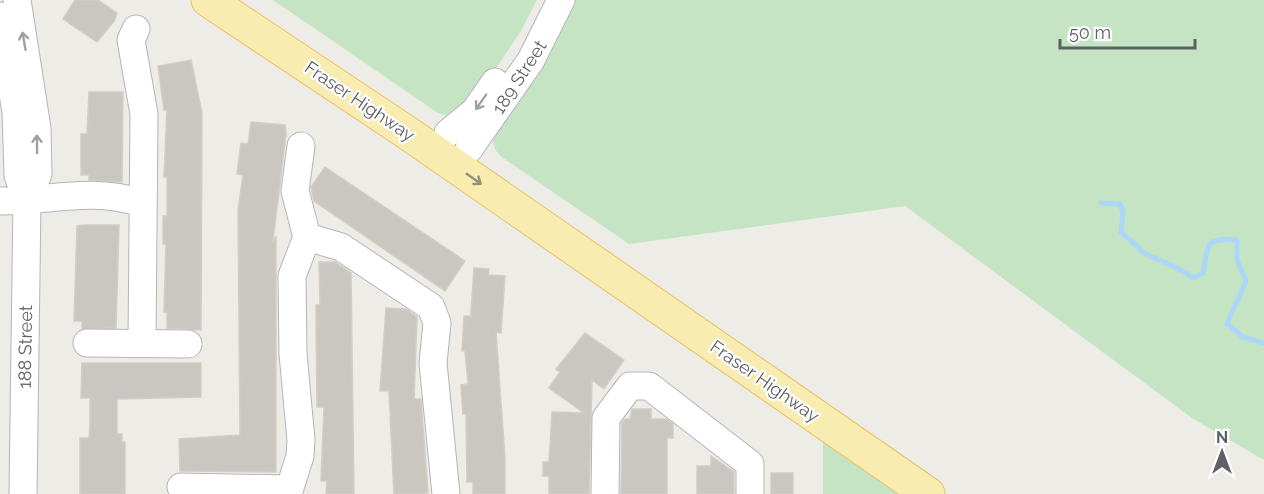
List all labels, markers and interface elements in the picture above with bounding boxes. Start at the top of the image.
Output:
scale bar [1060,12,1195,50]
text: 50 m [1069,22,1111,43]
one-way arrow [18,32,29,52]
street label: 189 Street [487,36,551,118]
street label: Fraser Highway [301,56,419,146]
one-way arrow [475,94,487,110]
one-way arrow [31,135,43,155]
one-way arrow [466,173,482,185]
street label: 188 Street [14,305,36,389]
street label: Fraser Highway [707,336,824,426]
north arrow [1192,422,1252,482]
text: N [1216,428,1228,447]

